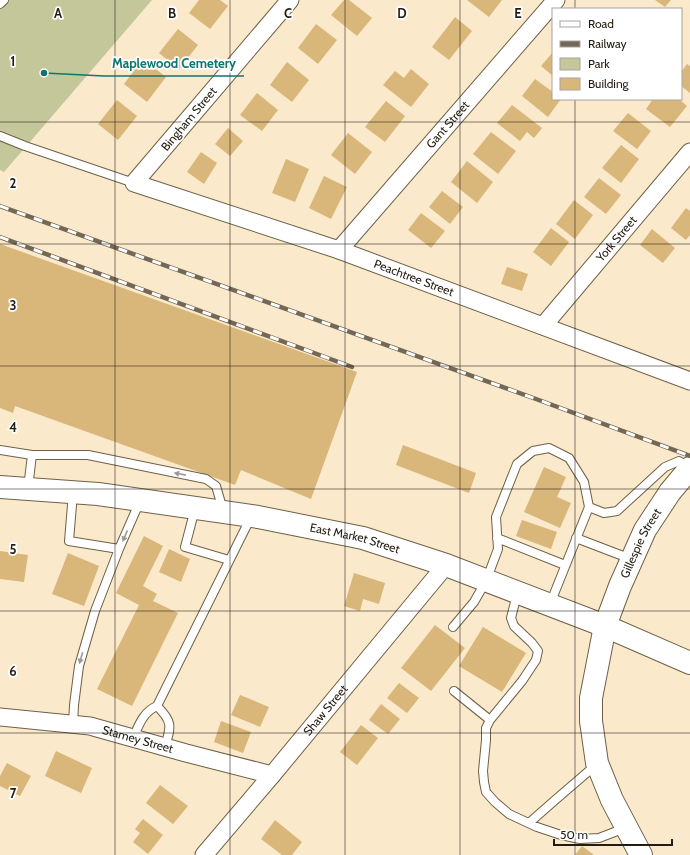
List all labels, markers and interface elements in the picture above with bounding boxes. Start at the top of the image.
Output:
text: A [54,5,63,21]
text: B [168,5,176,21]
text: C [284,5,292,21]
text: D [397,5,407,21]
text: E [514,5,522,21]
legend [552,8,682,100]
text: Road [588,16,614,31]
text: Railway [588,36,626,51]
callout: Maplewood Cemetery [104,51,244,76]
text: 1 [11,53,15,69]
text: Maplewood Cemetery [112,55,236,71]
text: Park [588,56,610,71]
text: Building [588,76,630,91]
street label: Bingham Street [158,84,220,154]
street label: Gant Street [423,97,472,151]
text: 2 [10,175,17,191]
street label: York Street [592,213,640,265]
street label: Peachtree Street [372,256,456,299]
text: 3 [9,297,17,313]
text: 4 [9,419,17,435]
one-way arrow [174,470,186,476]
street label: Gillespie Street [616,505,664,580]
street label: East Market Street [309,520,402,556]
one-way arrow [121,530,127,542]
text: 5 [10,541,17,557]
one-way arrow [78,652,84,664]
text: 6 [9,663,17,679]
street label: Shaw Street [300,682,351,738]
street label: Stamey Street [101,722,175,756]
text: 7 [10,785,17,801]
scale bar [554,821,672,847]
text: 50 m [560,827,588,842]

